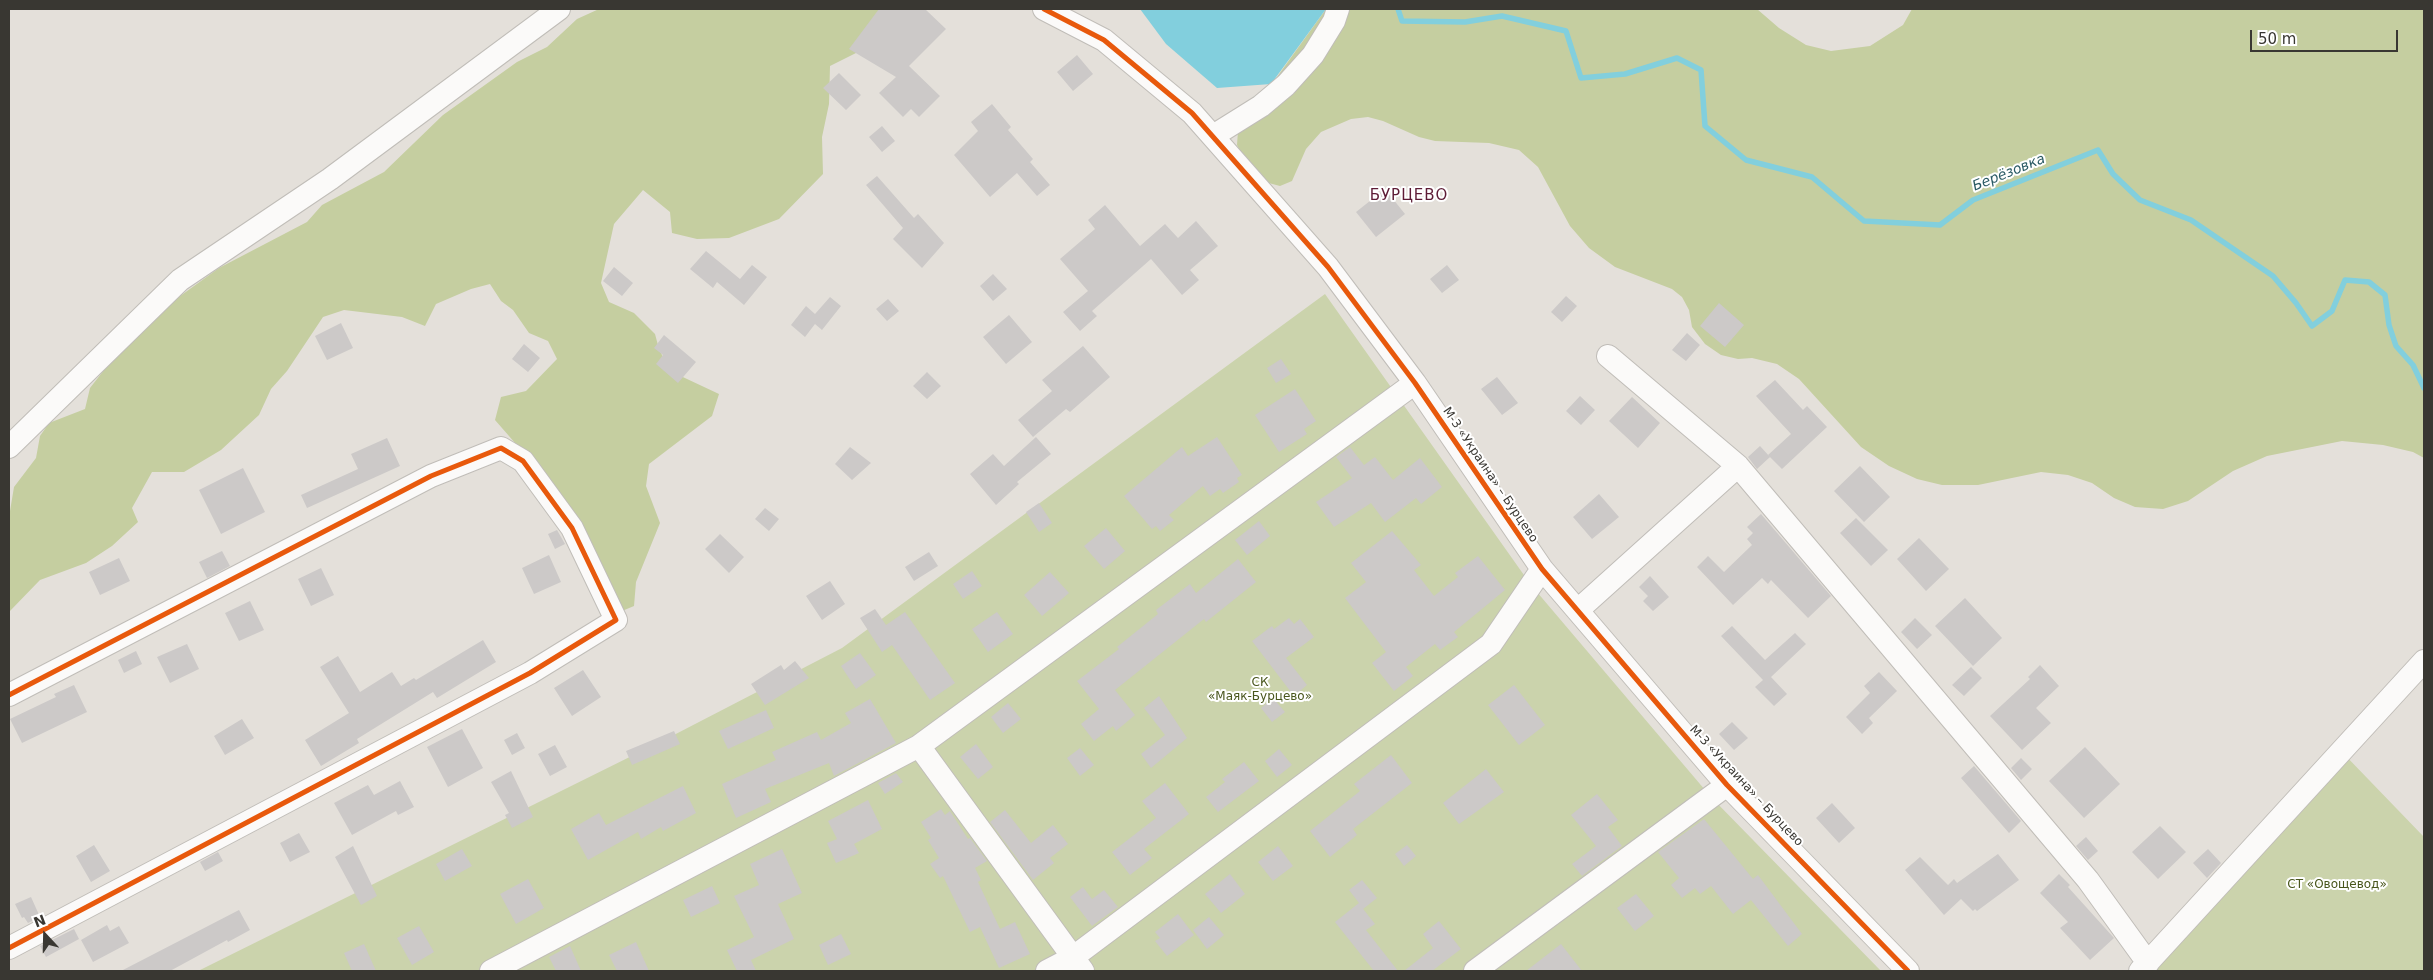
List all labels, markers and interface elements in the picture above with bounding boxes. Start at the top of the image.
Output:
scale bar [2253,20,2400,52]
text: 50 m [2258,30,2296,48]
water label: Берёзовка [1970,151,2048,195]
district label: БУРЦЕВО [1369,187,1449,205]
street label: М-3 «Украина» – Бурцево [1439,405,1541,545]
park label: СК «Маяк-Бурцево» [1208,676,1312,704]
street label: М-3 «Украина» – Бурцево [1686,723,1806,849]
park label: СТ «Овощевод» [2287,878,2387,892]
north arrow [20,910,70,960]
text: N [31,911,48,931]

